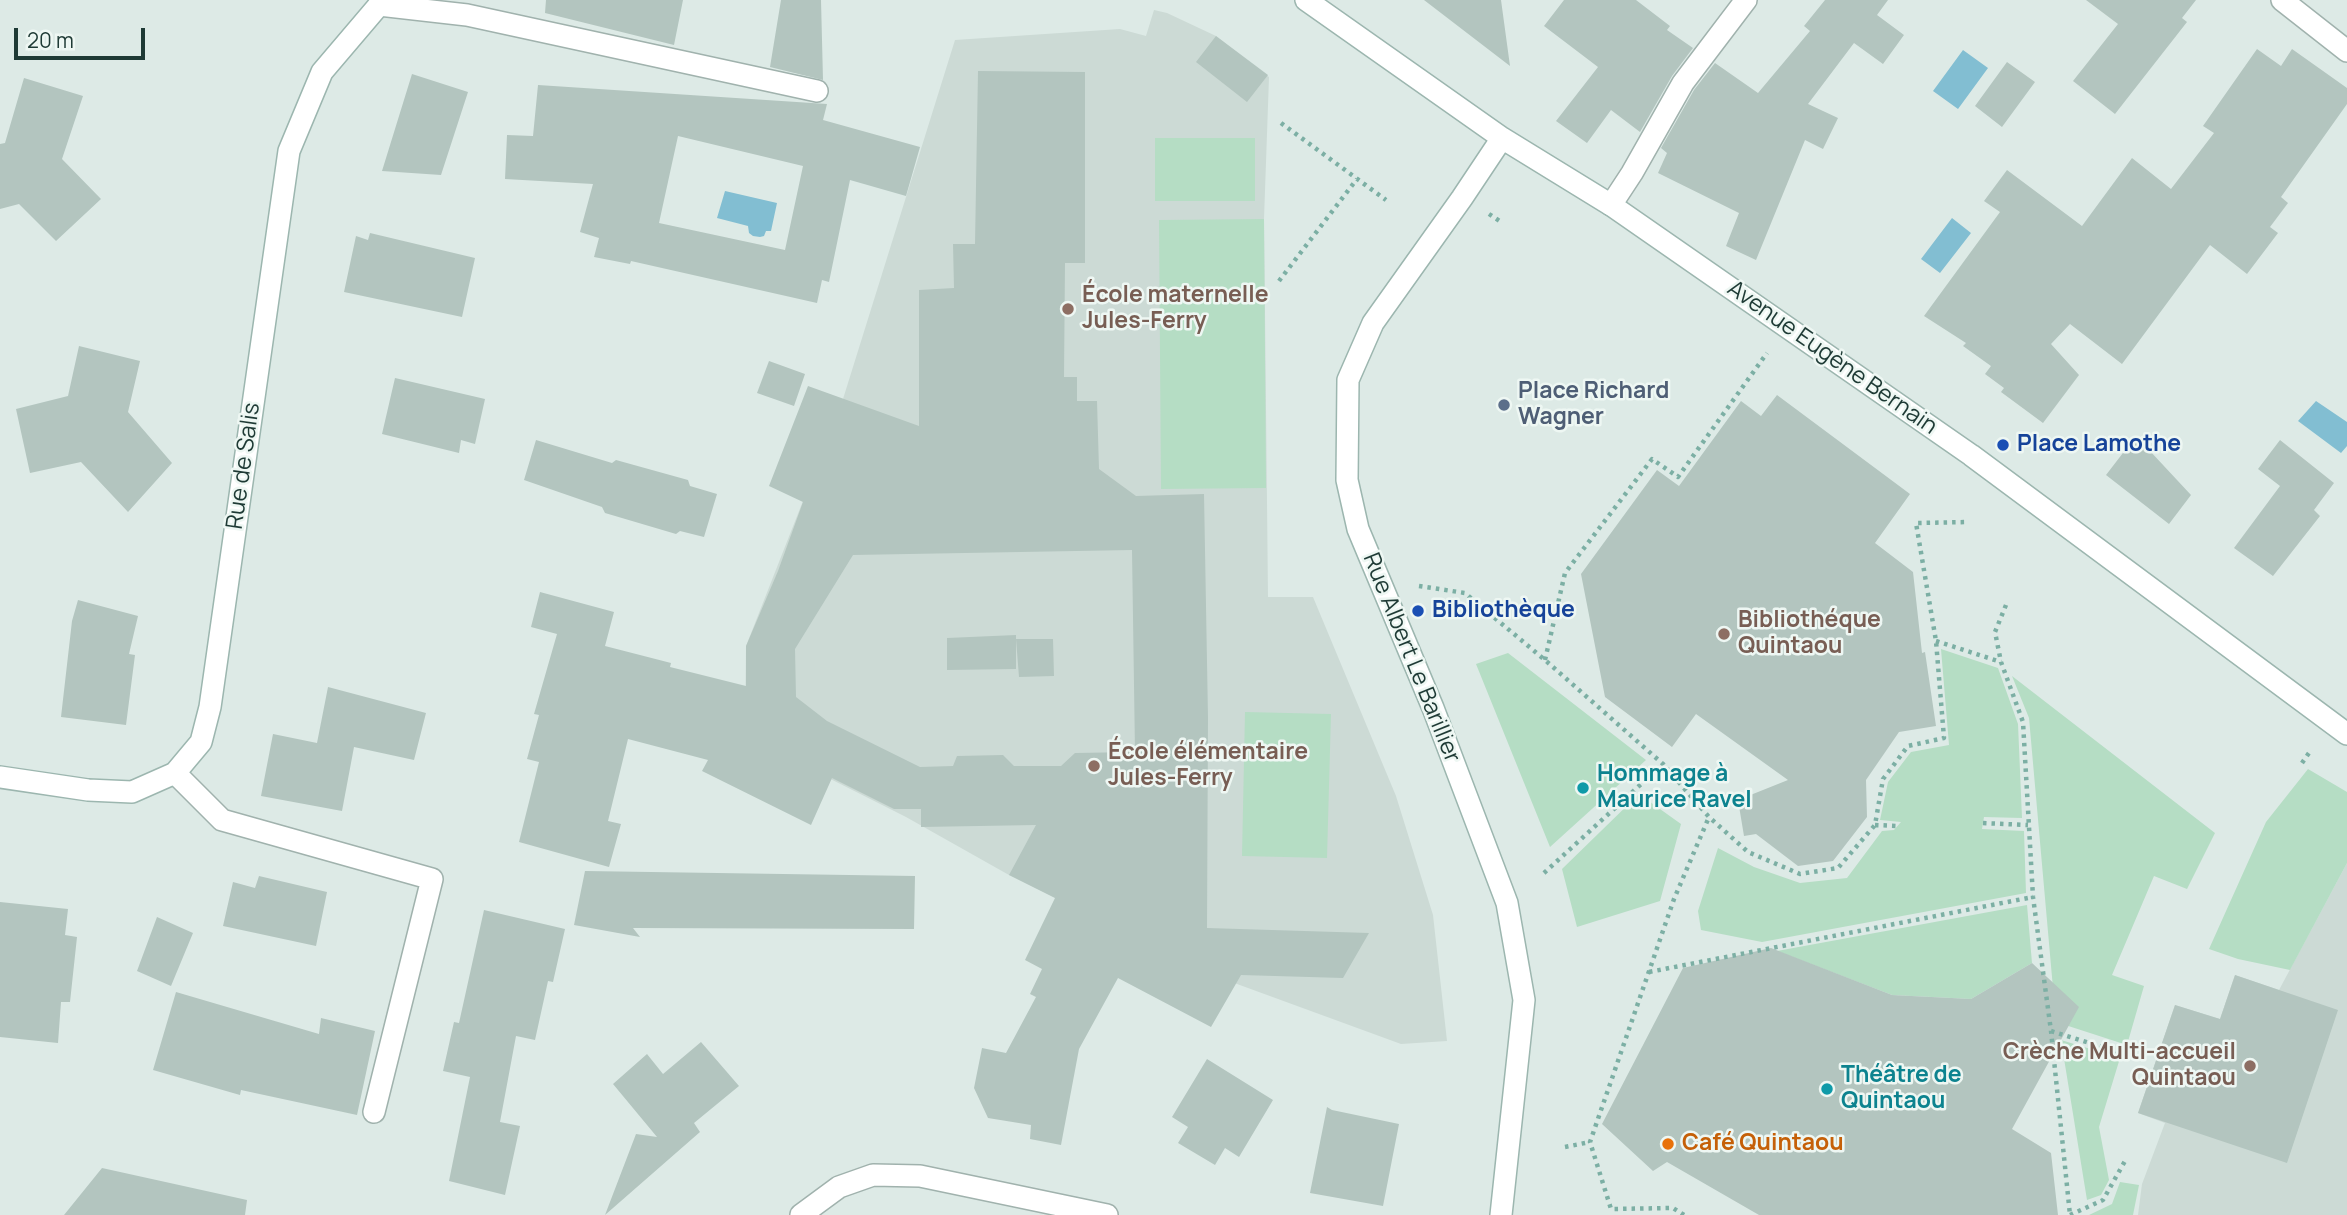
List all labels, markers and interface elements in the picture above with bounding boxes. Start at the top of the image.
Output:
scale bar [18,14,149,58]
text: 20 m [27,26,74,54]
street label: Avenue Eugène Bernain [1722,275,1942,441]
place label: École maternelle Jules-Ferry [1082,282,1269,336]
marker: École maternelle Jules-Ferry [1060,301,1076,317]
place label: Place Richard Wagner [1518,378,1669,432]
marker: Place Richard Wagner [1496,397,1512,413]
street label: Rue de Salis [221,401,267,531]
place label: Place Lamothe [2017,431,2181,459]
marker: Place Lamothe [1995,437,2011,453]
street label: Rue Albert Le Barillier [1356,549,1466,767]
place label: Bibliothèque [1432,597,1575,625]
marker: Bibliothèque [1410,603,1426,619]
place label: Bibliothéque Quintaou [1738,607,1881,661]
marker: Bibliothéque Quintaou [1716,626,1732,642]
place label: École élémentaire Jules-Ferry [1108,739,1308,793]
marker: École élémentaire Jules-Ferry [1086,758,1102,774]
place label: Hommage à Maurice Ravel [1597,761,1752,815]
marker: Hommage à Maurice Ravel [1575,780,1591,796]
place label: Crèche Multi-accueil Quintaou [2003,1039,2236,1093]
marker: Crèche Multi-accueil Quintaou [2242,1058,2258,1074]
place label: Théâtre de Quintaou [1841,1062,1962,1116]
marker: Théâtre de Quintaou [1819,1081,1835,1097]
place label: Café Quintaou [1682,1130,1844,1158]
marker: Café Quintaou [1660,1136,1676,1152]

